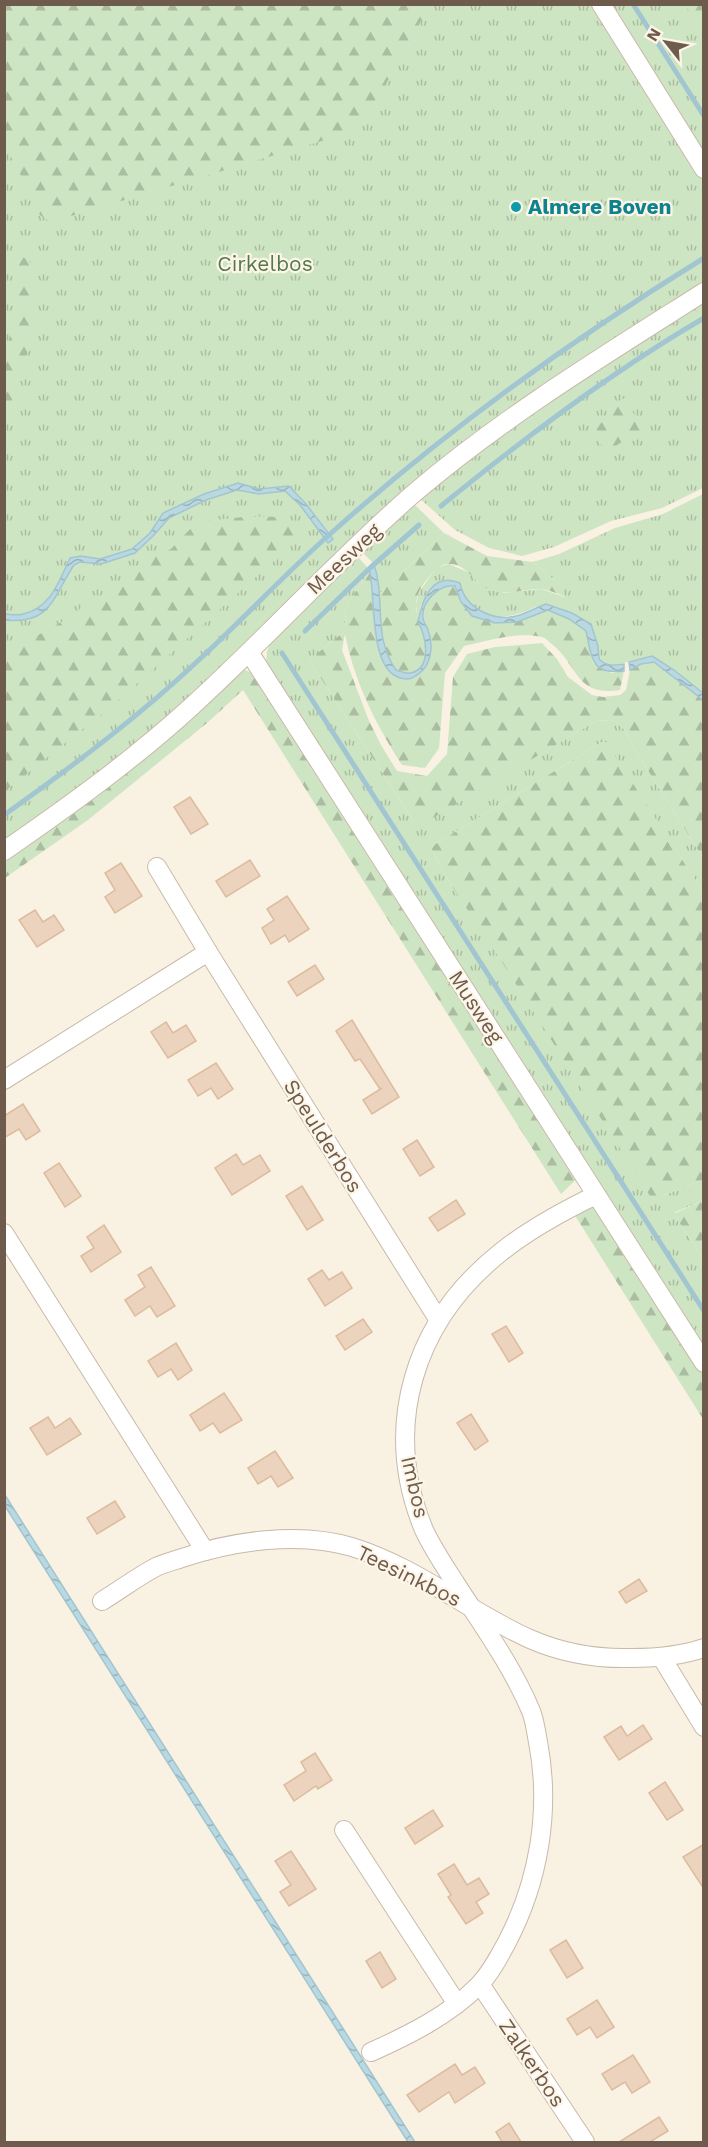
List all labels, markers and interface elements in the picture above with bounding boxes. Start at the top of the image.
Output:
north arrow [636,12,696,72]
text: N [642,25,665,45]
place label: Almere Boven [528,194,672,219]
marker: Almere Boven [509,200,523,214]
park label: Cirkelbos [217,251,313,276]
street label: Meesweg [301,517,387,599]
street label: Musweg [444,966,510,1048]
street label: Speulderbos [279,1075,368,1197]
street label: Imbos [396,1453,435,1520]
street label: Teesinkbos [353,1540,465,1612]
street label: Zalkerbos [494,2014,571,2111]

